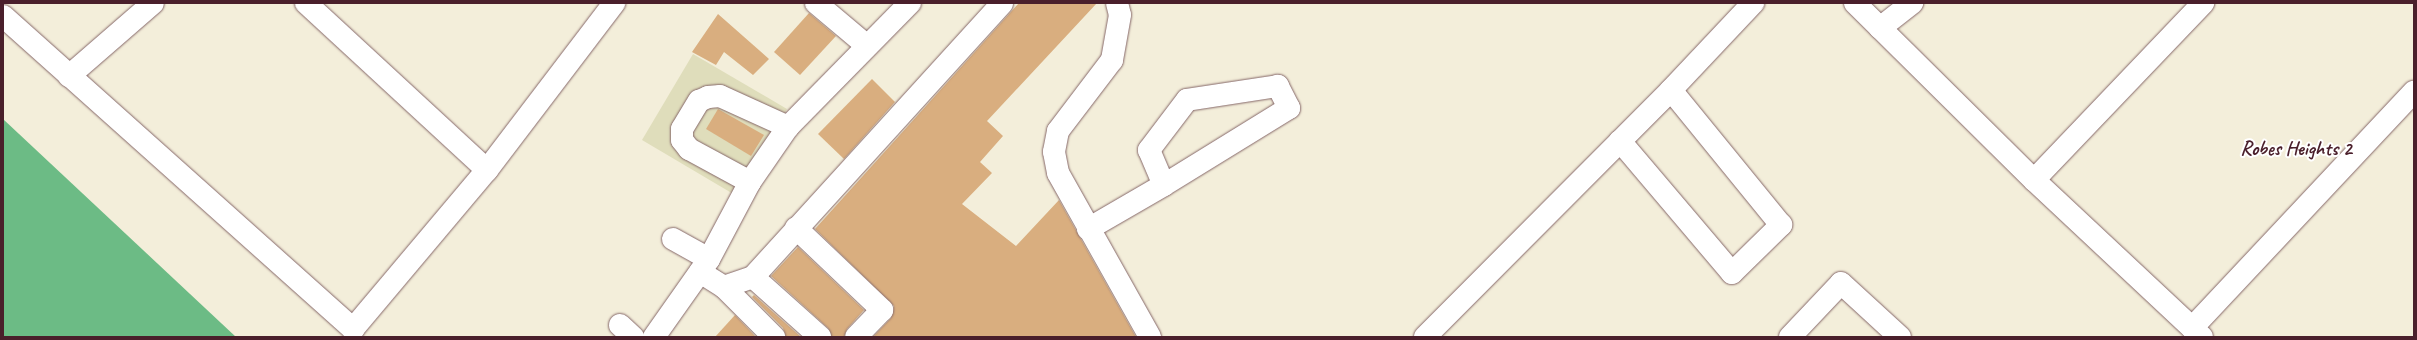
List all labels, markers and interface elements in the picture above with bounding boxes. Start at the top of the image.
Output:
district label: Robes Heights 2 [2240,136,2352,160]

